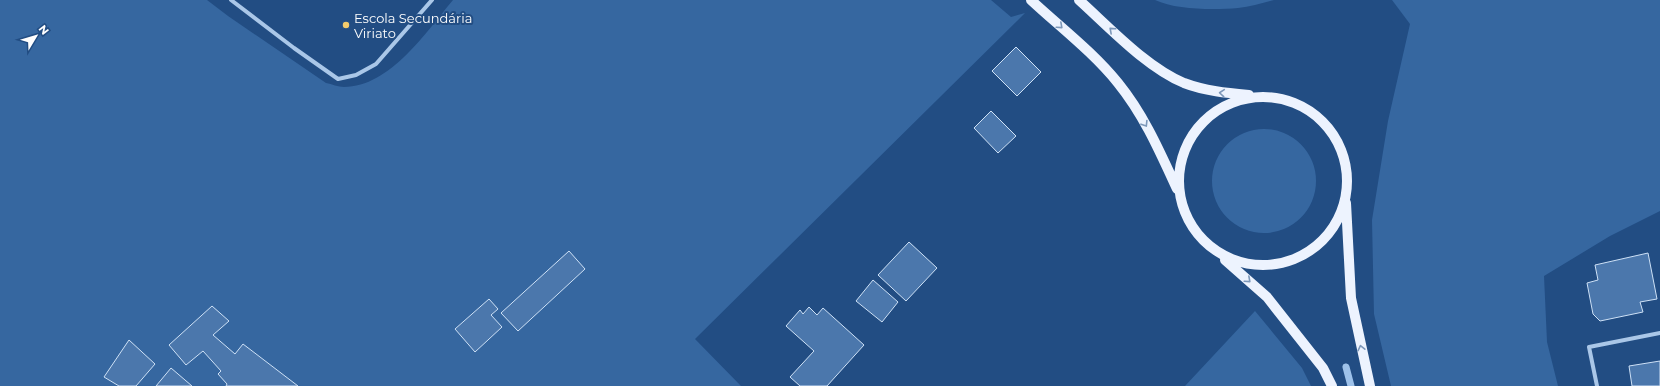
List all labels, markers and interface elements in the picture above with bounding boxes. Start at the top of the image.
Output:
place label: Escola Secundária Viriato [354,10,472,41]
north arrow [16,16,56,56]
marker: Escola Secundária Viriato [341,20,351,30]
text: N [36,22,52,38]
one-way arrow [1055,22,1063,29]
one-way arrow [1109,27,1116,34]
one-way arrow [1219,88,1225,97]
one-way arrow [1141,120,1148,127]
one-way arrow [1244,276,1251,283]
one-way arrow [1358,345,1366,351]

